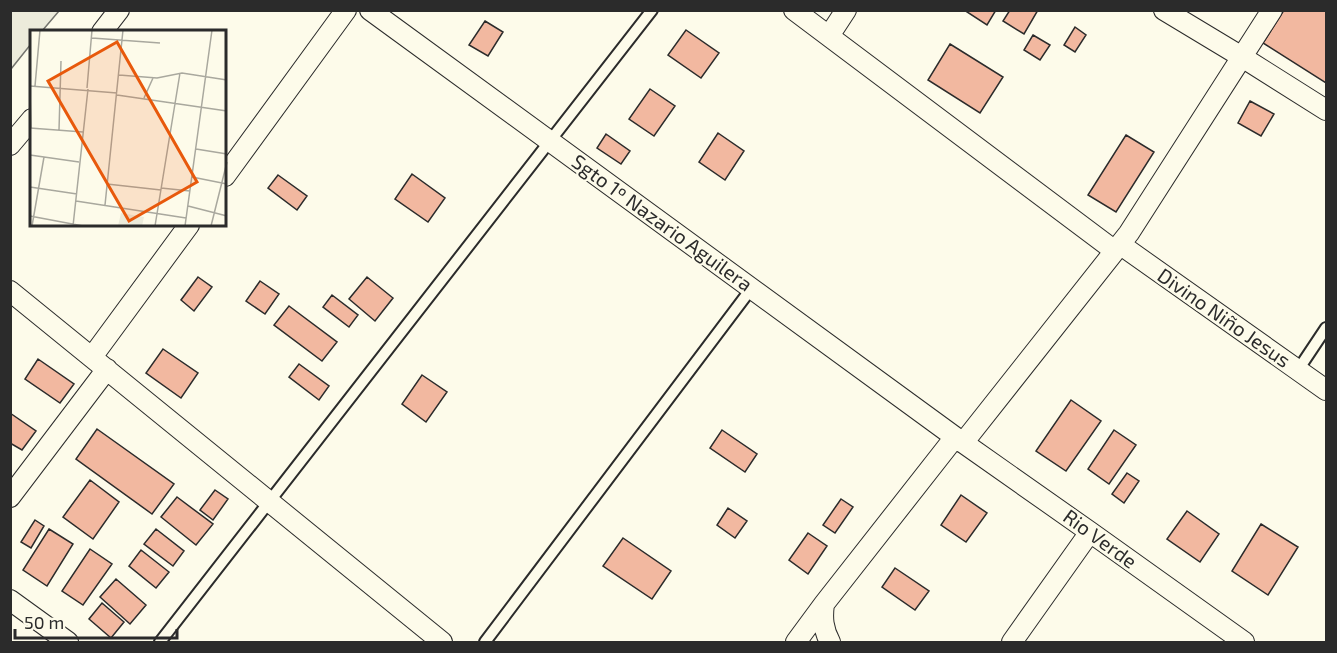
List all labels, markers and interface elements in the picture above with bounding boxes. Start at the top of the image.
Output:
inset map [30,30,226,226]
street label: Sgto 1º Nazario Aguilera [568,149,758,296]
street label: Divino Niño Jesus [1154,262,1296,372]
street label: Rio Verde [1059,504,1142,573]
scale bar [15,602,177,640]
text: 50 m [24,611,64,633]

